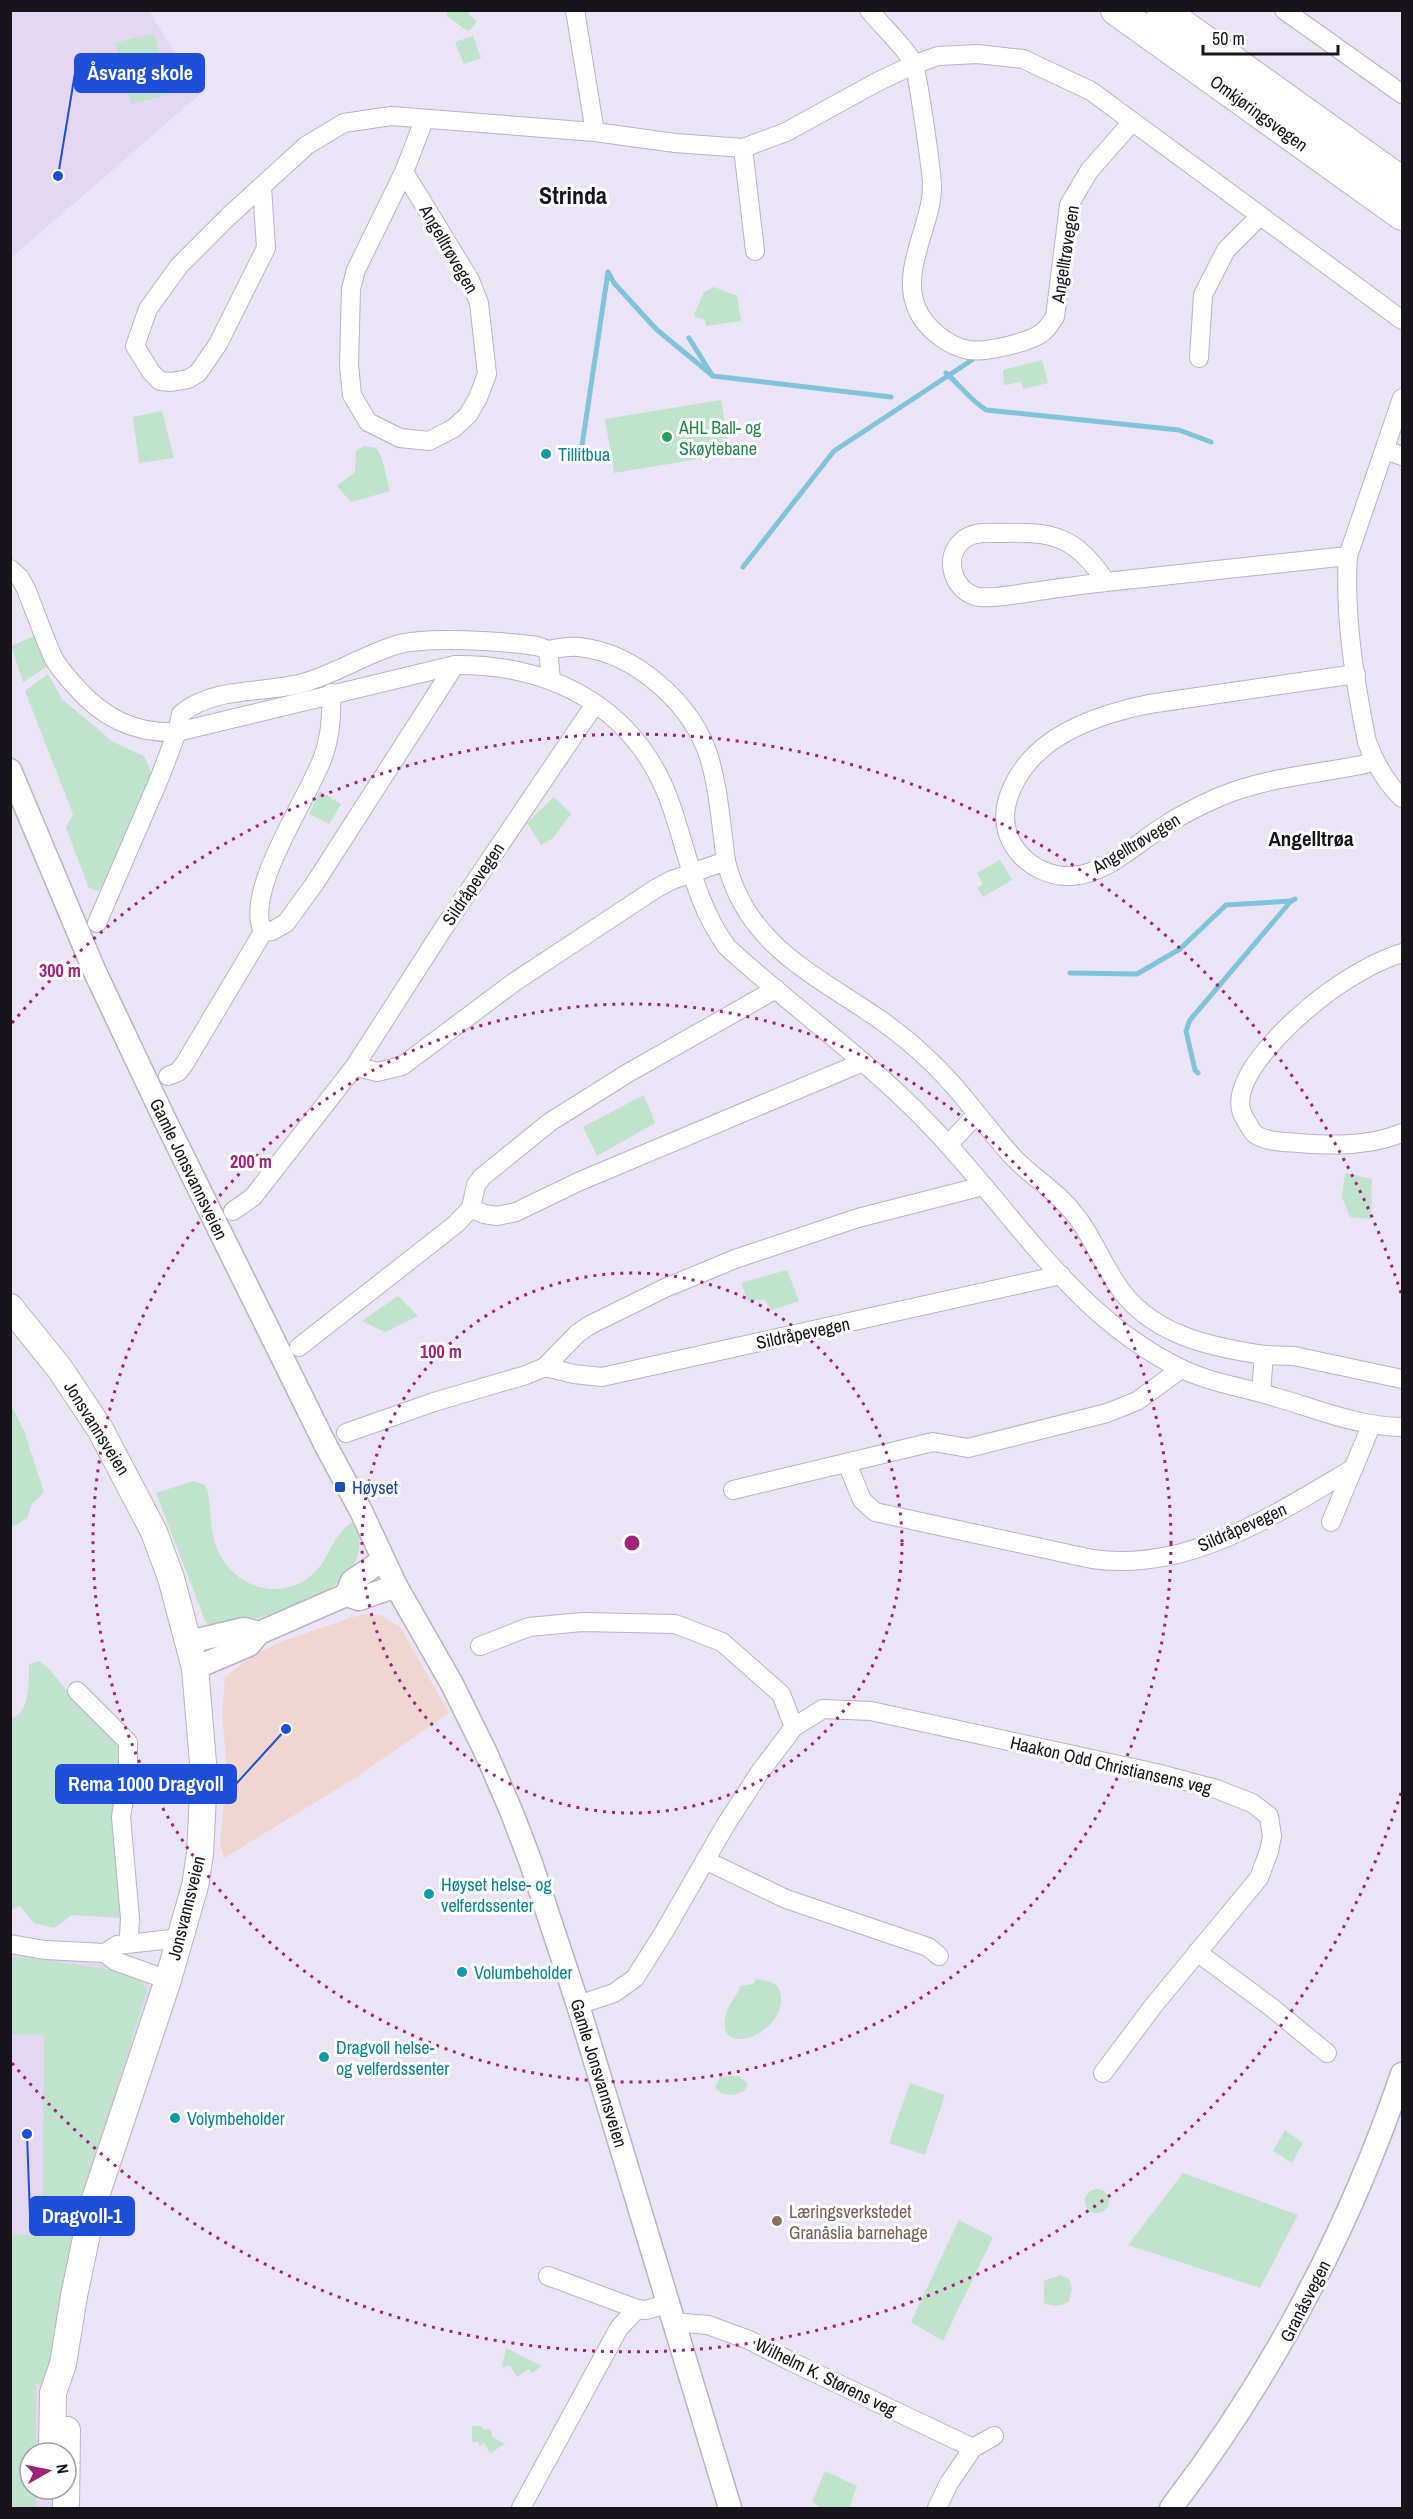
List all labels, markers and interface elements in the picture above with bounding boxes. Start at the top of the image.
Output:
scale bar [1203,18,1338,56]
text: 50 m [1212,26,1245,51]
callout: Åsvang skole [75,54,204,92]
text: Åsvang skole [87,59,193,86]
street label: Omkjøringsvegen [1205,69,1313,157]
district label: Strinda [539,179,607,211]
street label: Angelltrøvegen [413,199,484,298]
street label: Angelltrøvegen [1045,203,1085,306]
place label: AHL Ball- og Skøytebane [678,415,762,461]
marker: AHL Ball- og Skøytebane [660,430,674,444]
place label: Tillitbua [558,442,610,467]
marker: Tillitbua [539,447,553,461]
street label: Angelltrøvegen [1087,807,1185,880]
district label: Angelltrøa [1268,824,1354,853]
street label: Sildråpevegen [436,838,510,930]
text: 300 m [39,958,81,983]
street label: Gamle Jonsvannsveien [144,1094,234,1244]
text: 200 m [230,1149,272,1174]
street label: Sildråpevegen [754,1311,852,1355]
text: 100 m [420,1339,462,1364]
street label: Jonsvannsveien [58,1376,136,1480]
place label: Høyset [352,1475,398,1500]
marker: Høyset [333,1480,347,1494]
street label: Sildråpevegen [1193,1496,1291,1558]
centre of rings [622,1533,642,1553]
street label: Haakon Odd Christiansens veg [1008,1730,1215,1801]
callout: Rema 1000 Dragvoll [56,1765,236,1803]
text: Rema 1000 Dragvoll [68,1770,224,1797]
street label: Jonsvannsveien [161,1853,211,1963]
place label: Høyset helse- og velferdssenter [441,1872,553,1918]
marker: Høyset helse- og velferdssenter [422,1887,436,1901]
place label: Volumbeholder [474,1960,573,1985]
marker: Volumbeholder [455,1965,469,1979]
street label: Gamle Jonsvannsveien [564,1996,634,2150]
place label: Dragvoll helse- og velferdssenter [336,2035,449,2081]
marker: Dragvoll helse- og velferdssenter [317,2050,331,2064]
place label: Volymbeholder [187,2106,285,2131]
marker: Volymbeholder [168,2111,182,2125]
callout: Dragvoll-1 [30,2197,134,2235]
place label: Læringsverkstedet Granåslia barnehage [789,2199,928,2245]
text: Dragvoll-1 [42,2202,123,2229]
marker: Læringsverkstedet Granåslia barnehage [770,2214,784,2228]
street label: Granåsvegen [1274,2256,1336,2346]
street label: Wilhelm K. Størens veg [751,2332,901,2422]
north arrow [18,2441,78,2501]
text: N [51,2462,74,2475]

